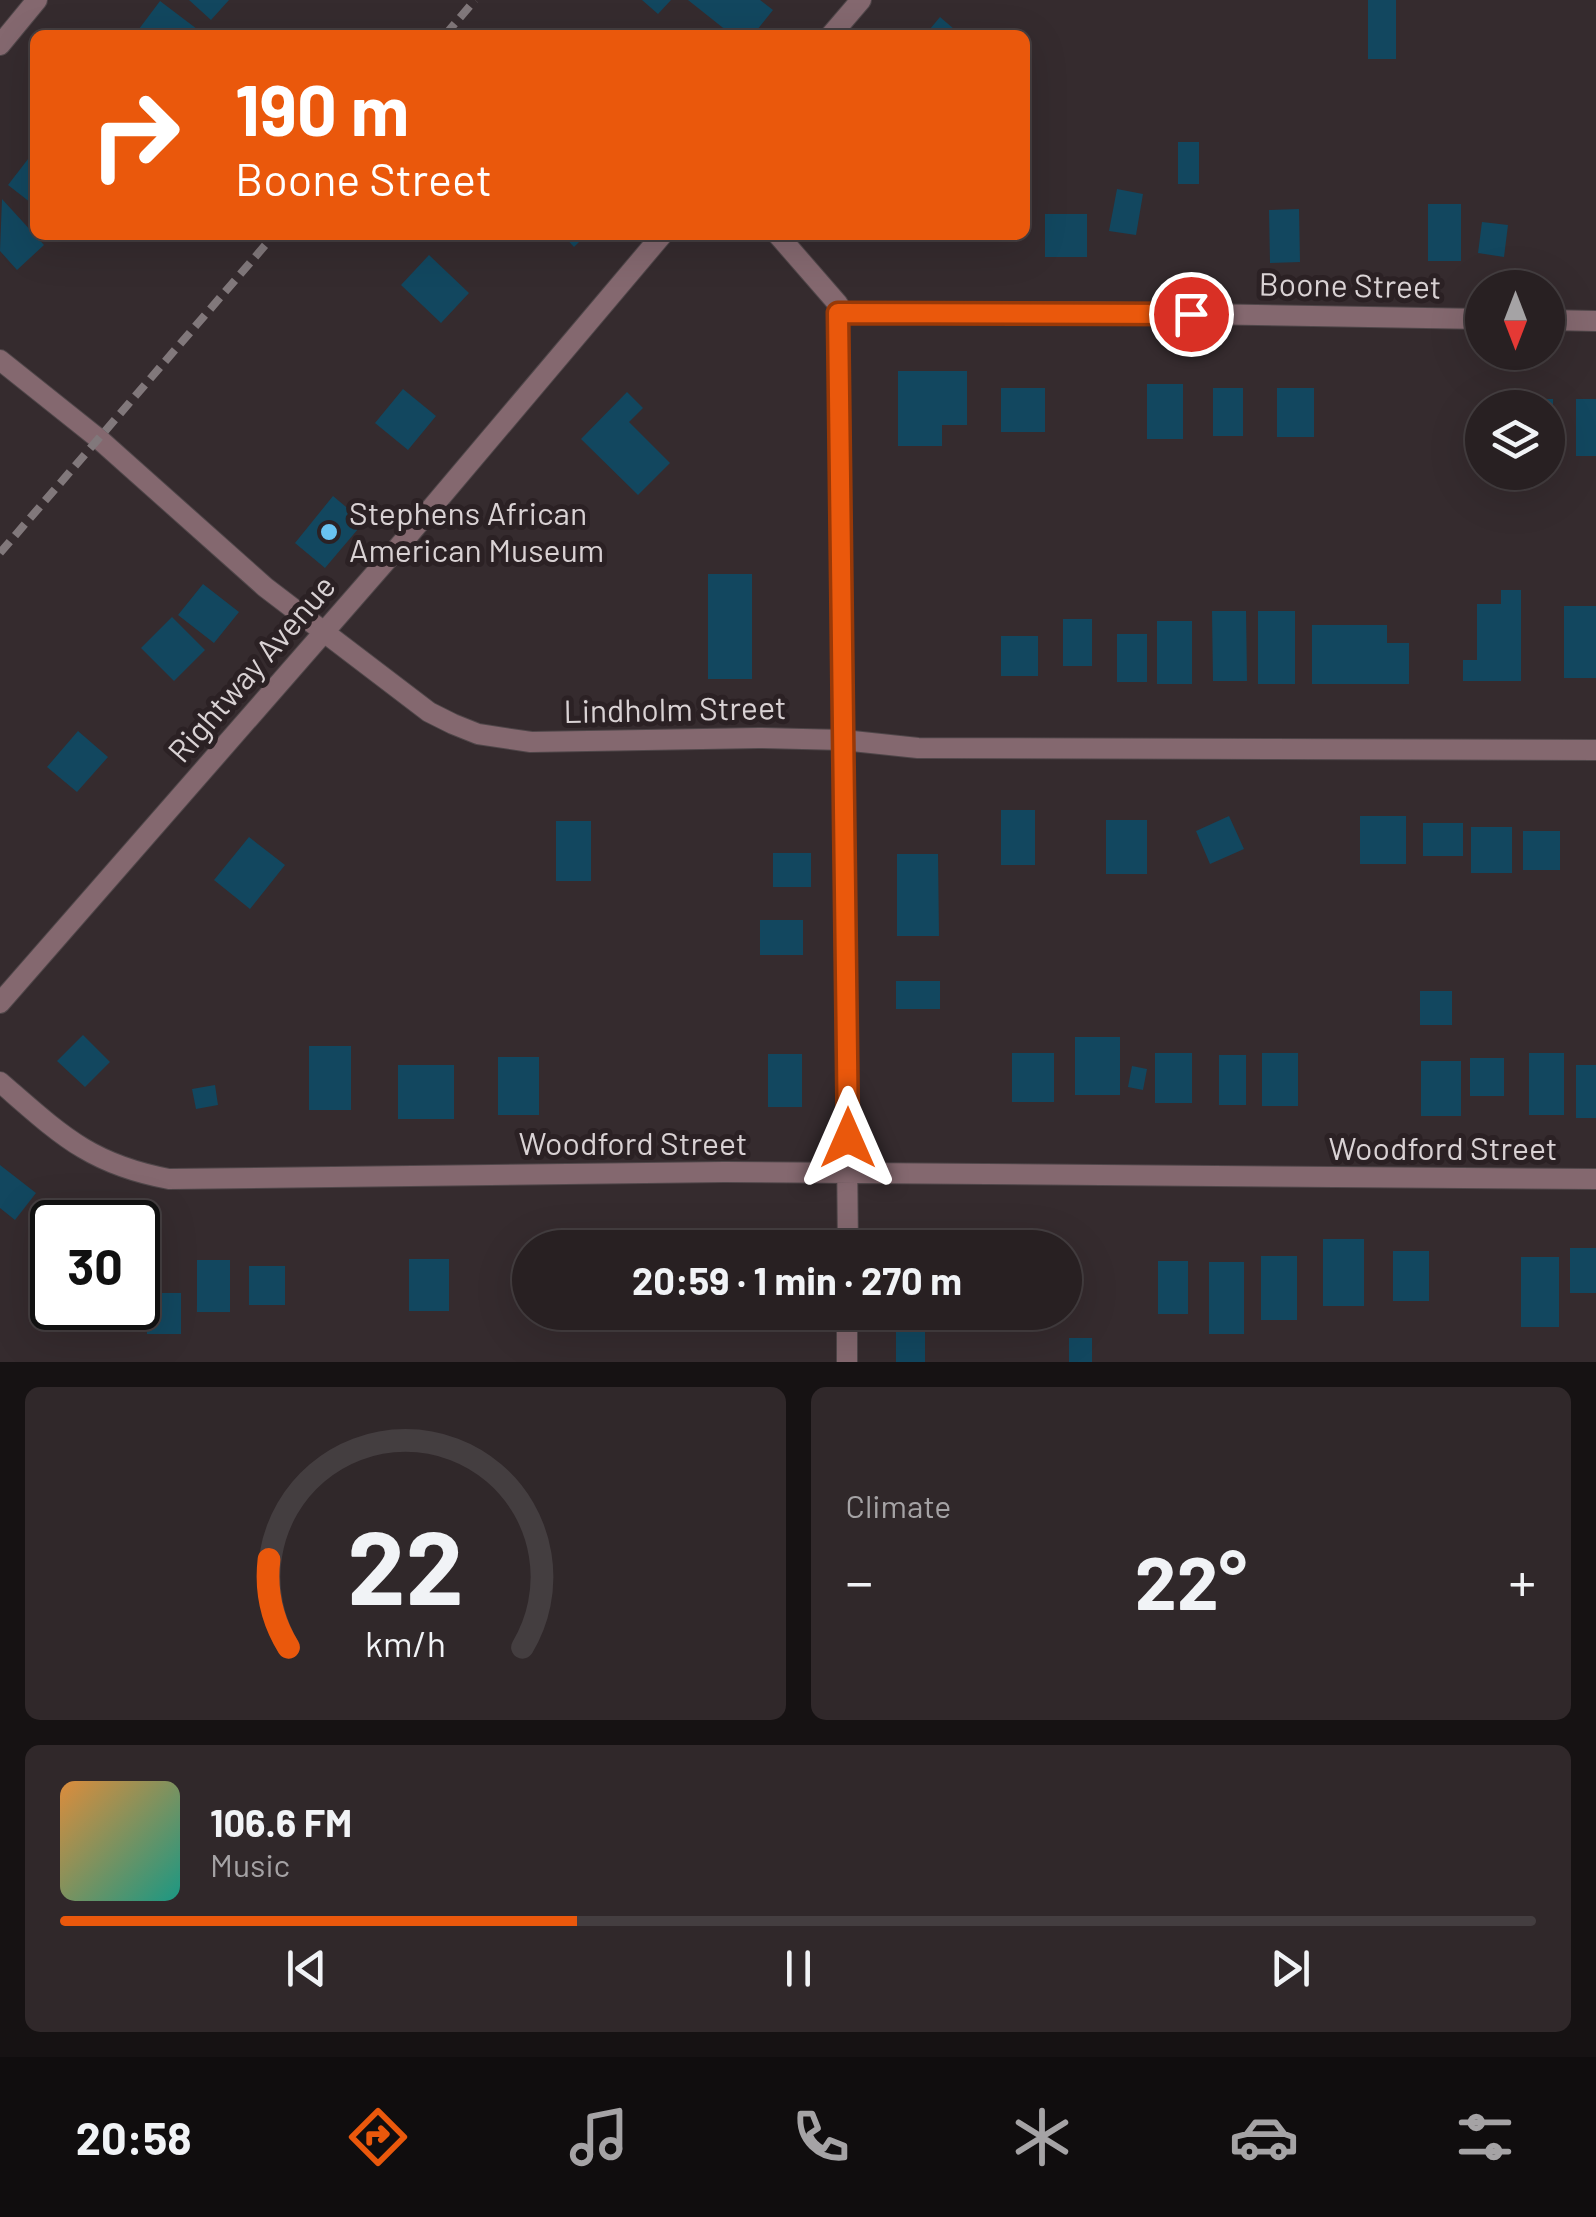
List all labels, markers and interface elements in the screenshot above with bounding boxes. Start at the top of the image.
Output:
text: 190 m [235,66,409,150]
icon: right [70,70,200,200]
text: Boone Street [235,151,492,205]
street label: Boone Street [1258,263,1442,305]
north arrow [1465,270,1565,370]
map controls [1465,270,1565,490]
pin [1149,272,1234,357]
icon: arrive [1164,287,1219,342]
button: layers [1465,390,1565,490]
place label: Stephens African American Museum [349,493,604,568]
marker: Stephens African American Museum [318,521,340,543]
street label: Rightway Avenue [159,566,342,769]
street label: Lindholm Street [563,687,787,729]
position arrow [796,1086,900,1190]
street label: Woodford Street [519,1123,747,1161]
street label: Woodford Street [1329,1128,1557,1166]
speed limit sign: 30 [30,1200,160,1330]
text: 20:59 · 1 min · 270 m [632,1257,962,1303]
text: Climate [846,1486,951,1524]
text: 22 [347,1501,463,1626]
text: 22° [1135,1535,1247,1625]
text: − [846,1547,873,1613]
text: + [1508,1547,1536,1613]
text: km/h [365,1621,446,1664]
text: 106.6 FM [210,1799,352,1845]
text: Music [210,1845,290,1883]
icon: previous [279,1941,334,1996]
icon: pause [771,1941,826,1996]
icon: next [1263,1941,1318,1996]
icon: directions [343,2102,413,2172]
icon: music [564,2102,634,2172]
icon: phone [786,2102,856,2172]
icon: climate [1007,2102,1077,2172]
icon: car [1229,2102,1299,2172]
icon: filters [1450,2102,1520,2172]
text: 20:58 [76,2110,192,2164]

